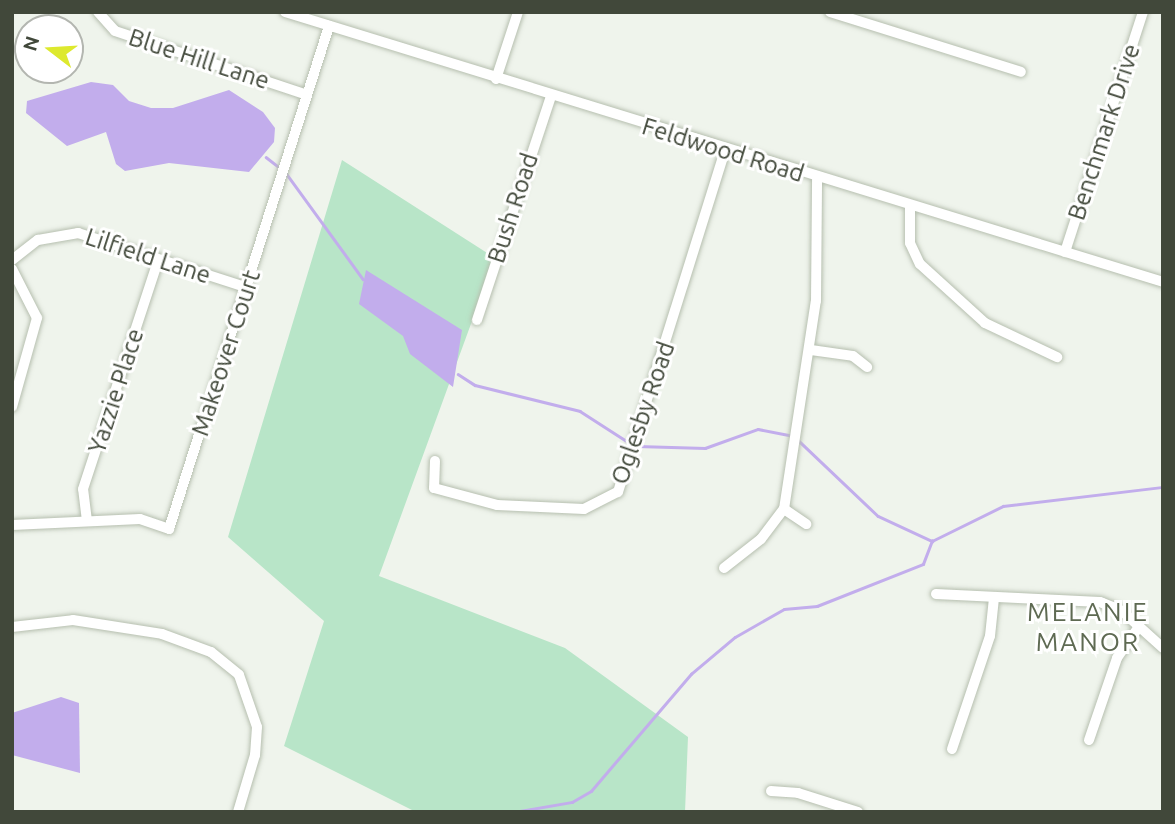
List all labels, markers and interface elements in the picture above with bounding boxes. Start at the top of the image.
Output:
north arrow [14,14,84,84]
street label: Blue Hill Lane [125,23,273,95]
text: N [18,33,43,53]
street label: Benchmark Drive [1062,40,1146,224]
street label: Feldwood Road [639,112,807,188]
street label: Bush Road [482,149,544,267]
street label: Lilfield Lane [82,222,214,290]
street label: Makeover Court [186,266,266,440]
street label: Yazzie Place [82,325,150,457]
street label: Oglesby Road [605,338,681,488]
district label: MELANIE MANOR [1028,596,1148,658]

